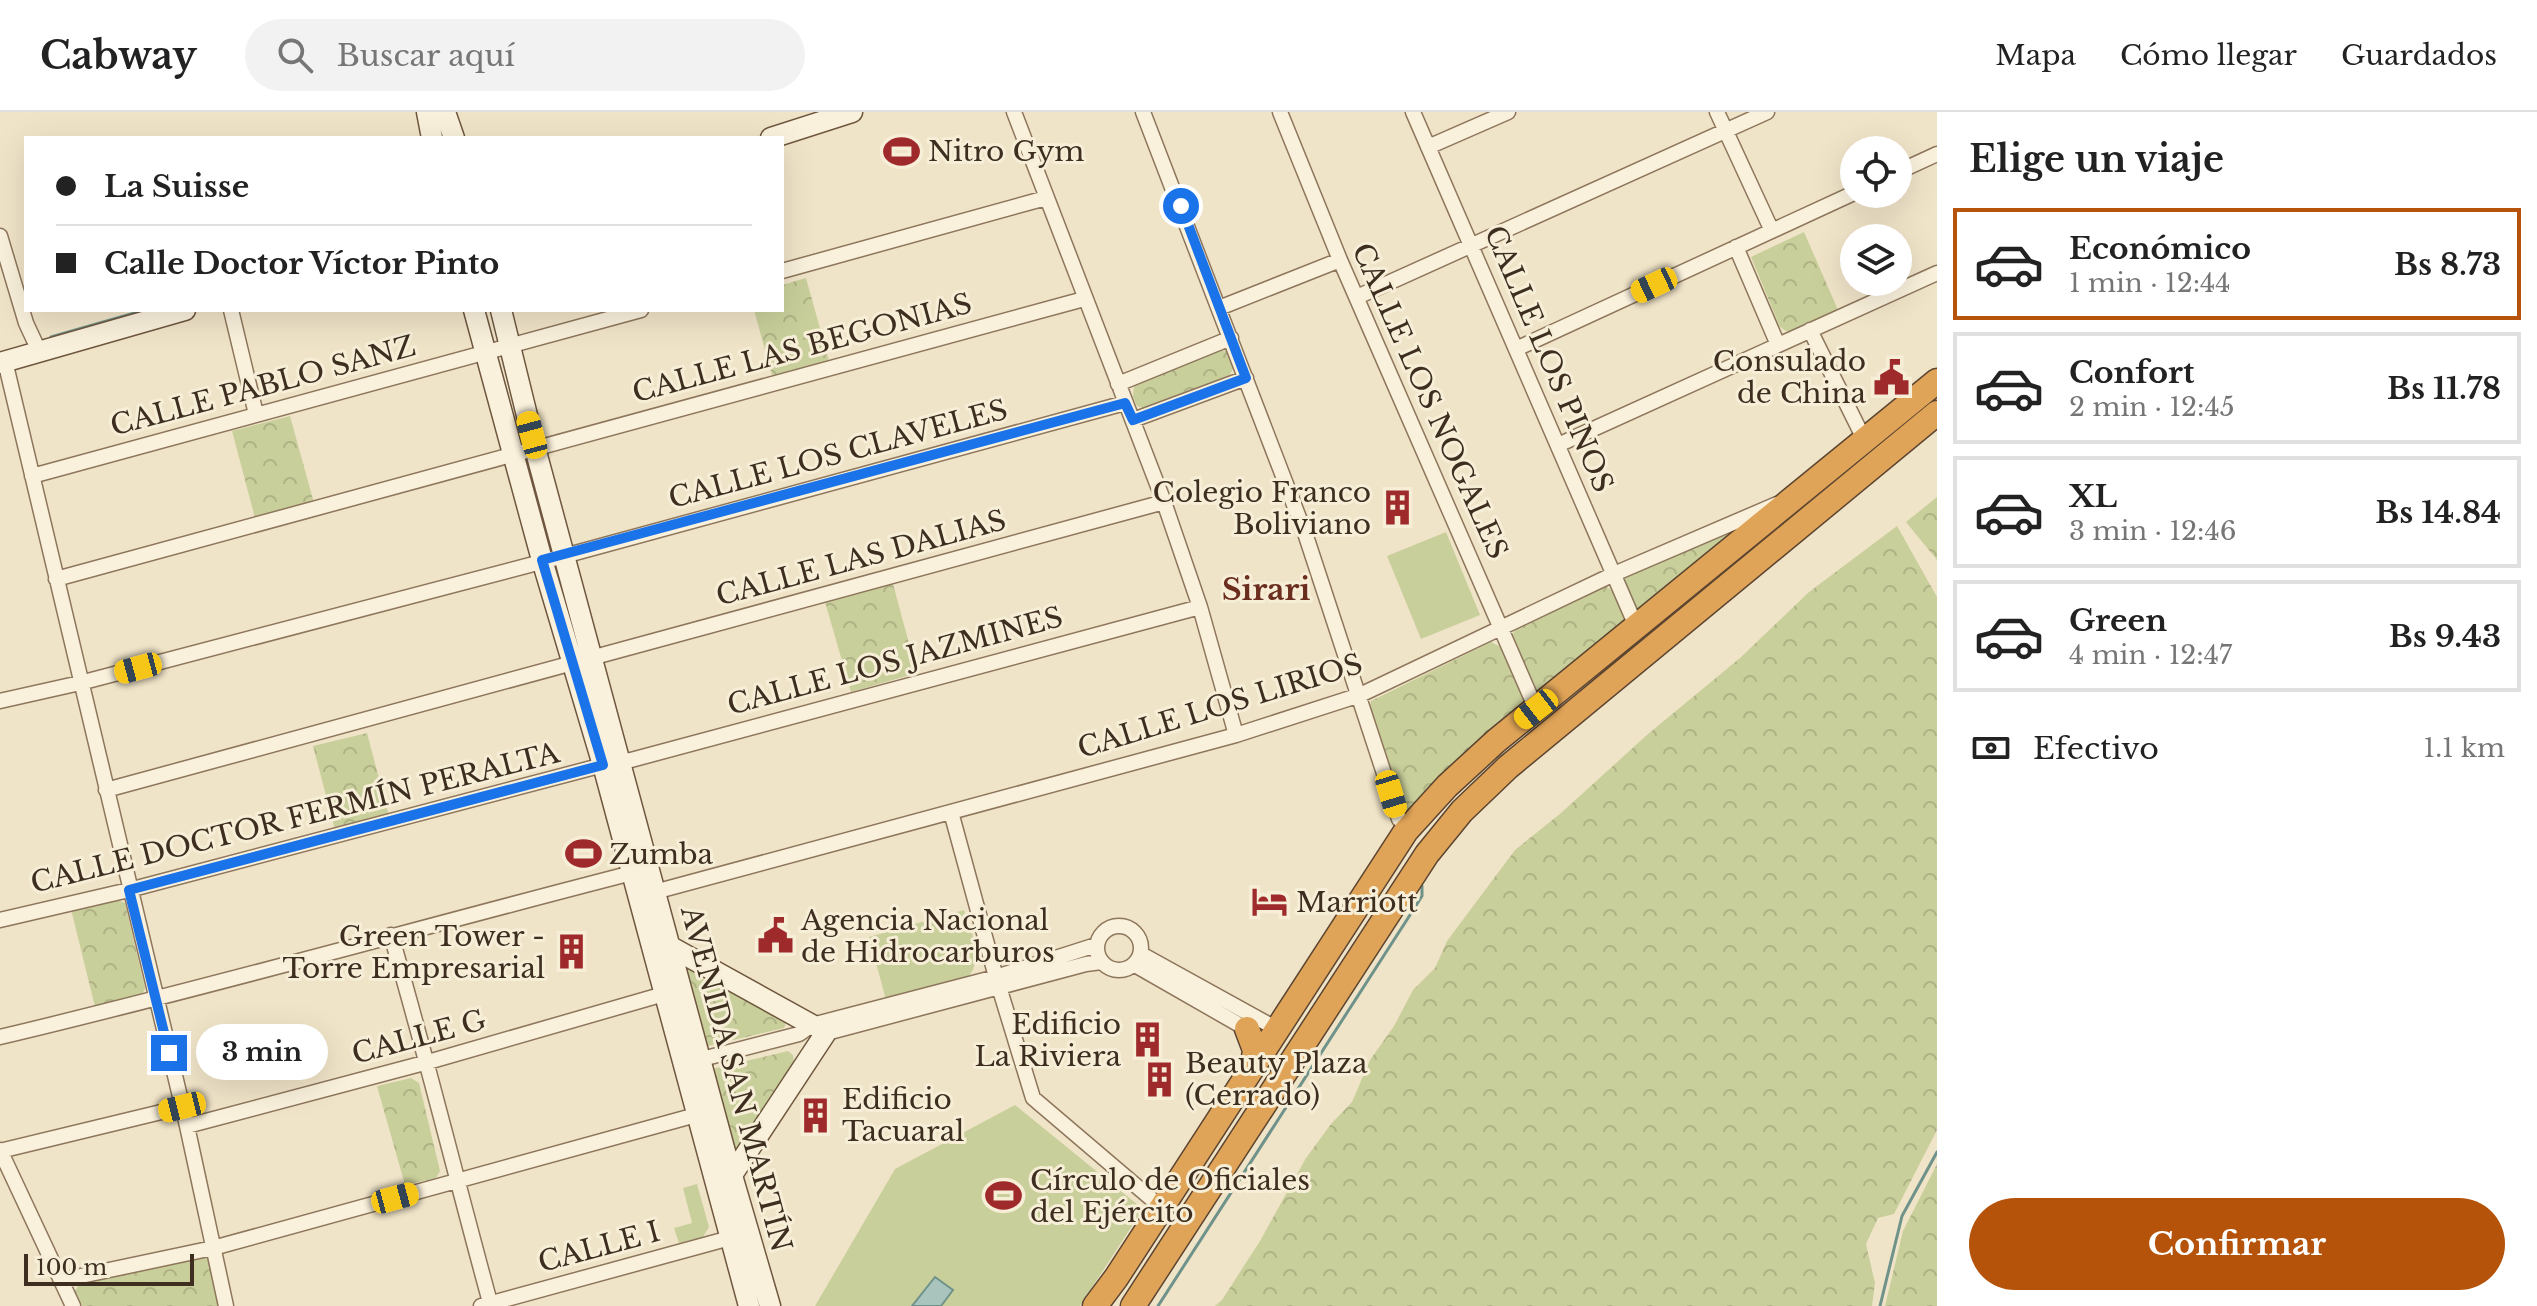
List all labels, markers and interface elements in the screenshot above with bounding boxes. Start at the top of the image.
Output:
search box [245,19,805,91]
text: Cabway [40,32,197,79]
icon: search [273,33,317,77]
text: Buscar aquí [337,37,515,74]
text: Mapa [1995,38,2076,73]
text: Cómo llegar [2120,38,2297,73]
text: Guardados [2341,38,2497,73]
sports icon: Nitro Gym [883,132,921,170]
place label: Nitro Gym [928,134,1084,169]
map controls [1840,136,1912,296]
button: locate [1840,136,1912,208]
text: Elige un viaje [1969,137,2224,182]
text: La Suisse [104,168,249,205]
route start [1163,188,1199,224]
street label: CALLE LOS PINOS [1477,220,1621,498]
button: layers [1840,224,1912,296]
icon: car [1973,228,2045,300]
text: Económico [2069,230,2251,267]
street label: CALLE LOS NOGALES [1345,238,1515,564]
text: Calle Doctor Víctor Pinto [104,245,499,282]
text: Bs 8.73 [2394,246,2501,283]
car [1627,264,1681,306]
text: 1 min · 12:44 [2069,267,2231,299]
street label: CALLE LAS BEGONIAS [628,286,976,410]
street label: CALLE PABLO SANZ [107,328,419,444]
place label: Consulado de China [1713,344,1866,411]
icon: car [1973,352,2045,424]
text: Confort [2069,354,2194,391]
public building icon: Consulado de China [1873,358,1911,396]
text: Bs 11.78 [2387,370,2501,407]
text: 2 min · 12:45 [2069,391,2235,423]
street label: CALLE LOS CLAVELES [665,392,1011,516]
car [514,409,550,461]
place label: Colegio Franco Boliviano [1152,475,1371,542]
icon: car [1973,476,2045,548]
text: XL [2069,478,2117,515]
building icon: Colegio Franco Boliviano [1378,489,1416,527]
text: Bs 14.84 [2375,494,2501,531]
street label: CALLE LAS DALIAS [712,502,1010,614]
text: 3 min · 12:46 [2069,515,2236,547]
district label: Sirari [1222,571,1310,608]
street label: CALLE LOS JAZMINES [724,599,1066,723]
icon: car [1973,600,2045,672]
text: Green [2069,602,2167,639]
text: Bs 9.43 [2389,618,2501,655]
text: 4 min · 12:47 [2069,639,2232,671]
street label: CALLE LOS LIRIOS [1073,646,1367,766]
car [112,650,164,686]
car [1510,685,1562,733]
icon: cash [1969,726,2013,770]
text: Efectivo [2033,730,2159,767]
text: 1.1 km [2424,732,2505,764]
street label: CALLE DOCTOR FERMÍN PERALTA [27,735,563,901]
car [1373,768,1409,820]
sports icon: Zumba [564,835,602,873]
place label: Zumba [609,837,713,872]
hotel icon: Marriott [1251,883,1289,921]
place label: Marriott [1296,885,1418,920]
street label: AVENIDA SAN MARTÍN [673,901,799,1256]
place label: Agencia Nacional de Hidrocarburos [800,903,1055,970]
public building icon: Agencia Nacional de Hidrocarburos [756,917,794,955]
place label: Green Tower - Torre Empresarial [283,919,545,986]
building icon: Green Tower - Torre Empresarial [552,933,590,971]
street label: CALLE G [348,1002,490,1072]
place label: Edificio La Riviera [974,1007,1121,1074]
building icon: Edificio La Riviera [1128,1021,1166,1059]
callout: 3 min [197,1025,329,1081]
route end [151,1035,187,1071]
text: 3 min [222,1036,302,1068]
place label: Beauty Plaza (Cerrado) [1185,1046,1368,1113]
building icon: Beauty Plaza (Cerrado) [1140,1060,1178,1098]
place label: Edificio Tacuaral [842,1082,964,1149]
car [156,1090,208,1124]
building icon: Edificio Tacuaral [797,1096,835,1134]
place label: Círculo de Oficiales del Ejército [1030,1163,1310,1230]
sports icon: Círculo de Oficiales del Ejército [985,1177,1023,1215]
car [369,1180,421,1216]
button: Confirmar [1969,1198,2505,1290]
street label: CALLE I [534,1214,664,1280]
scale bar [24,1250,194,1286]
text: 100 m [36,1254,107,1281]

